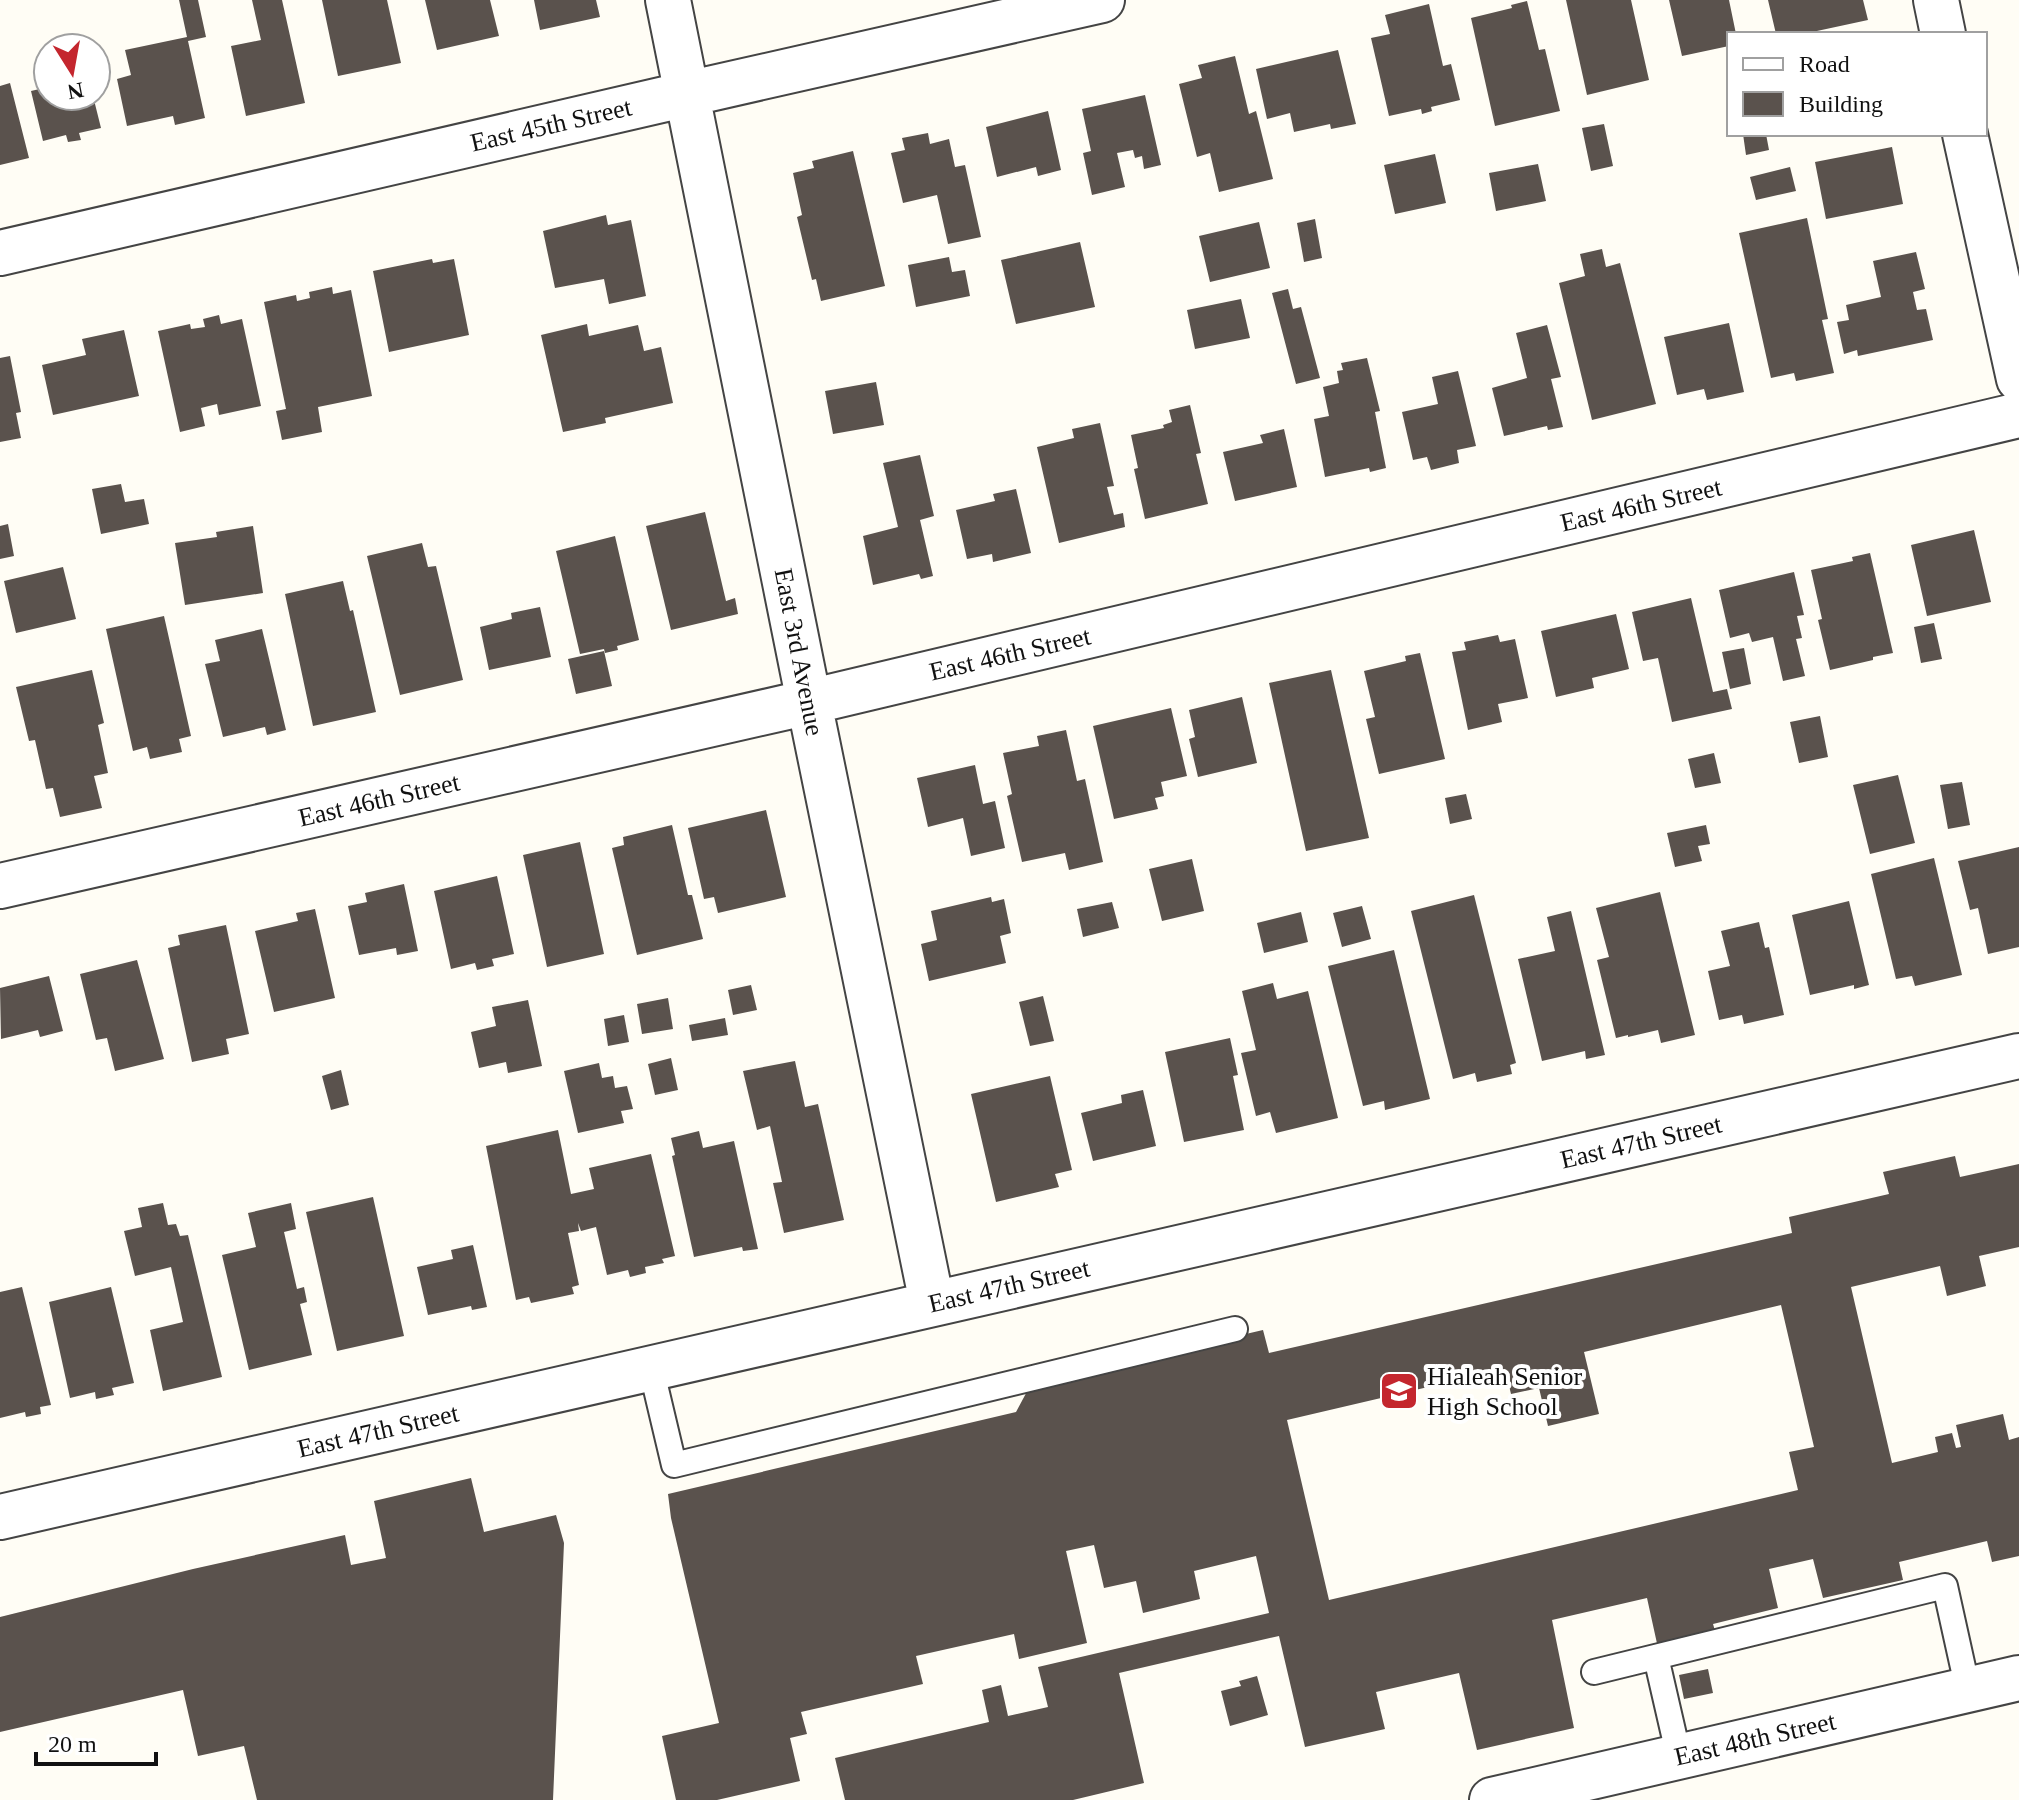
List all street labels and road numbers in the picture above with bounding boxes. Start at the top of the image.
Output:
street label: East 45th Street [468,92,635,158]
street label: East 46th Street [1558,472,1725,538]
street label: East 3rd Avenue [769,566,829,738]
street label: East 46th Street [927,621,1094,687]
street label: East 46th Street [296,767,463,833]
street label: East 47th Street [1558,1109,1725,1175]
street label: East 47th Street [926,1253,1093,1319]
street label: East 47th Street [295,1398,462,1464]
street label: East 48th Street [1672,1706,1839,1772]

